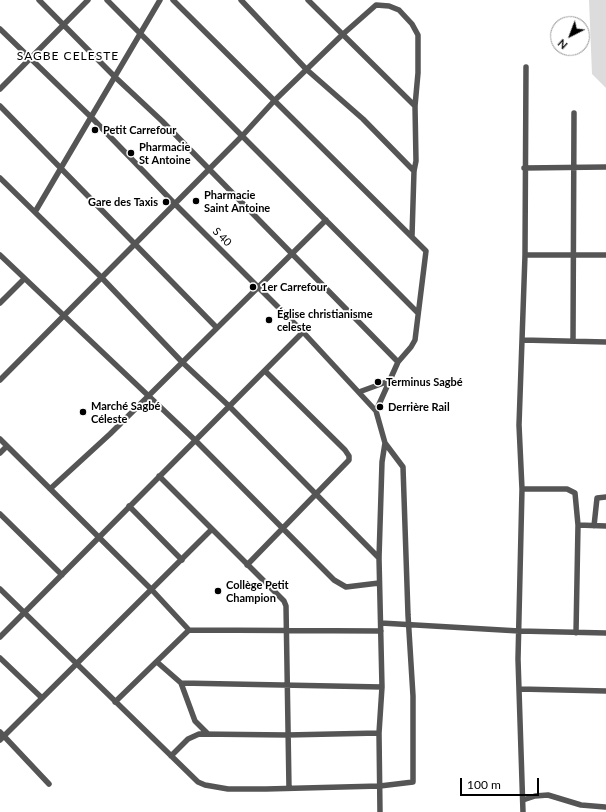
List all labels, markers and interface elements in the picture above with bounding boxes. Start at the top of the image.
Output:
north arrow [550,16,590,56]
text: N [555,37,570,52]
district label: SAGBE CELESTE [17,49,119,63]
place label: Petit Carrefour [103,123,176,137]
marker: Petit Carrefour [90,125,100,135]
place label: Pharmacie St Antoine [139,140,191,166]
marker: Pharmacie St Antoine [126,148,136,158]
place label: Pharmacie Saint Antoine [204,188,270,214]
place label: Gare des Taxis [88,195,158,209]
marker: Pharmacie Saint Antoine [191,196,201,206]
marker: Gare des Taxis [161,197,171,207]
street label: S 40 [210,225,234,249]
place label: 1er Carrefour [261,280,327,294]
marker: 1er Carrefour [248,282,258,292]
place label: Église christianisme celeste [277,307,373,333]
marker: Église christianisme celeste [264,315,274,325]
place label: Terminus Sagbé [386,375,463,389]
marker: Terminus Sagbé [373,377,383,387]
place label: Marché Sagbé Céleste [91,399,160,425]
place label: Derrière Rail [388,400,450,414]
marker: Derrière Rail [375,402,385,412]
marker: Marché Sagbé Céleste [78,407,88,417]
place label: Collège Petit Champion [226,578,289,604]
marker: Collège Petit Champion [213,586,223,596]
scale bar [462,770,541,796]
text: 100 m [467,777,501,792]

